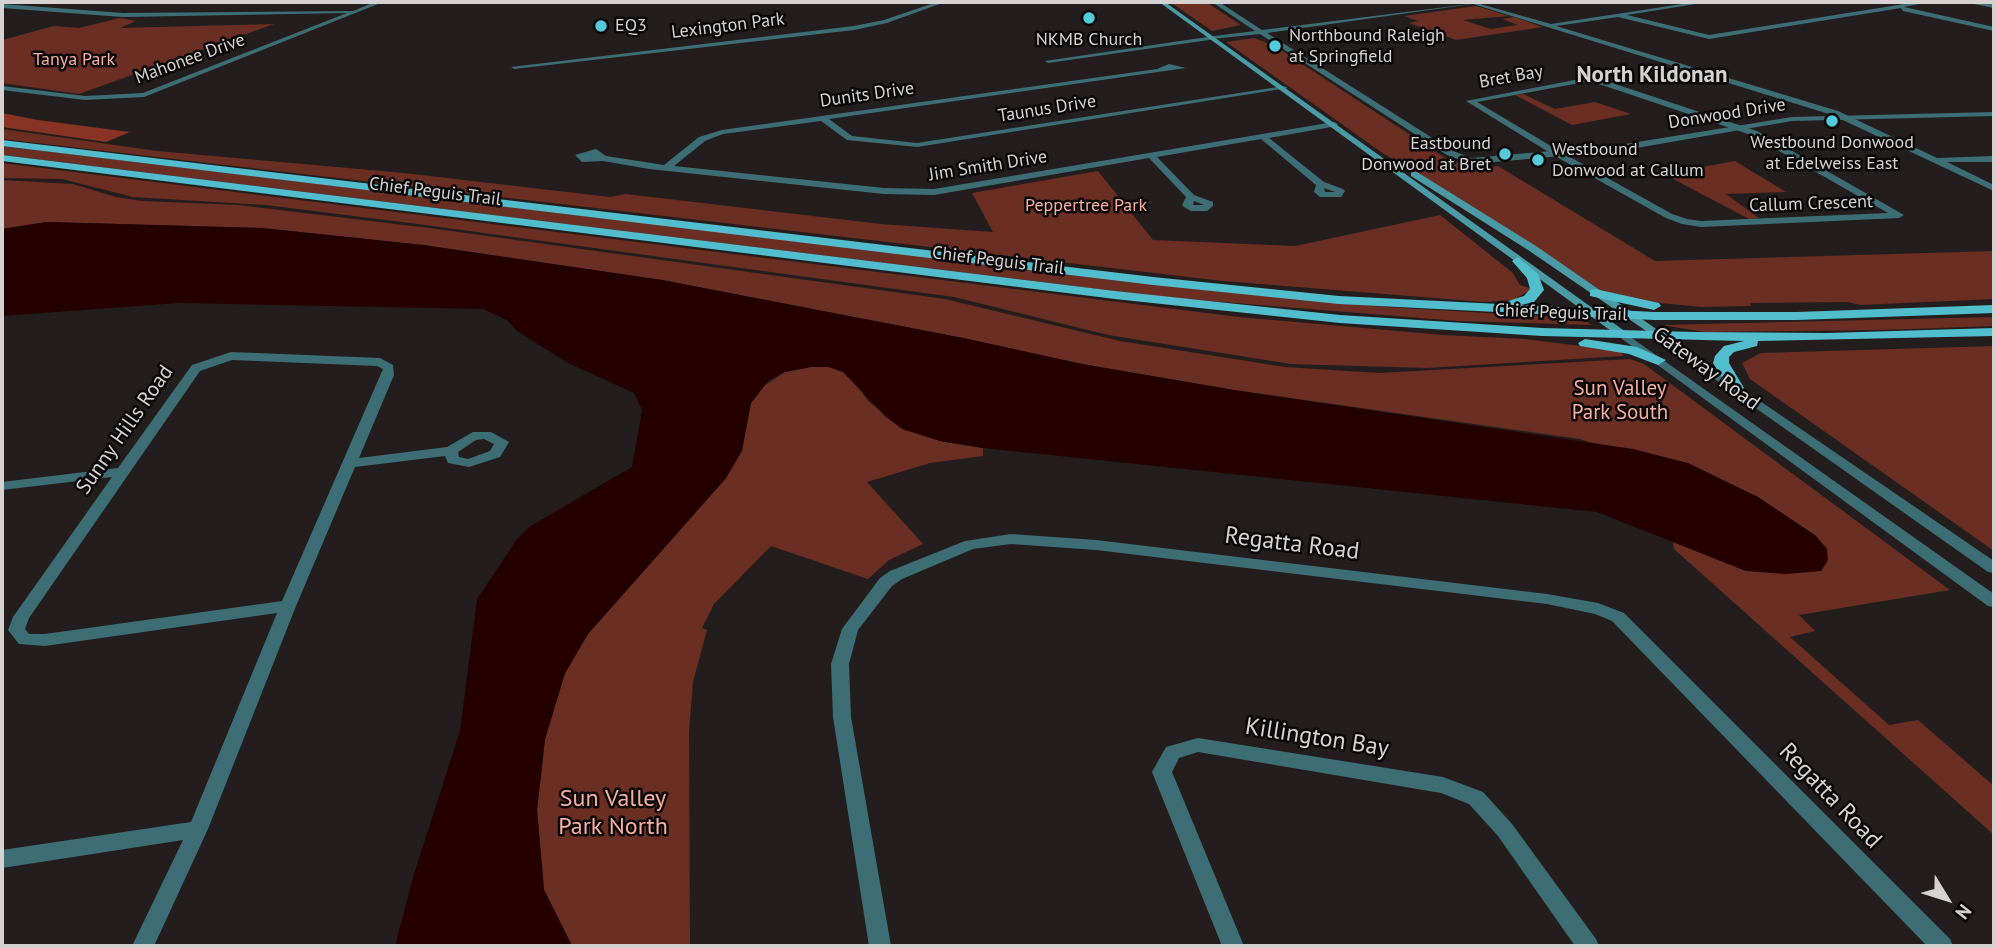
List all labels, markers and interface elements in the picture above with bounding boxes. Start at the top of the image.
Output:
street label: Lexington Park [670,8,786,44]
marker: NKMB Church [1081,10,1097,26]
place label: EQ3 [615,15,647,37]
marker: EQ3 [593,18,609,34]
place label: Northbound Raleigh at Springfield [1289,25,1445,68]
street label: Mahonee Drive [132,29,248,89]
place label: NKMB Church [1036,29,1142,51]
marker: Northbound Raleigh at Springfield [1267,38,1283,54]
park label: Tanya Park [33,49,115,71]
street label: Bret Bay [1477,61,1545,93]
district label: North Kildonan [1576,61,1728,89]
street label: Dunits Drive [818,78,916,112]
street label: Taunus Drive [996,91,1098,127]
street label: Donwood Drive [1667,94,1787,134]
marker: Westbound Donwood at Edelweiss East [1824,113,1840,129]
place label: Westbound Donwood at Edelweiss East [1750,132,1914,174]
place label: Eastbound Donwood at Bret [1361,133,1491,176]
place label: Westbound Donwood at Callum [1552,139,1704,182]
street label: Jim Smith Drive [927,146,1049,186]
marker: Eastbound Donwood at Bret [1497,146,1513,162]
marker: Westbound Donwood at Callum [1530,152,1546,168]
street label: Chief Peguis Trail [368,173,502,211]
street label: Callum Crescent [1749,191,1873,217]
park label: Peppertree Park [1025,195,1147,217]
street label: Chief Peguis Trail [931,242,1065,280]
street label: Chief Peguis Trail [1494,300,1628,326]
street label: Gateway Road [1648,322,1764,416]
street label: Sunny Hills Road [71,361,179,499]
park label: Sun Valley Park South [1572,376,1668,426]
street label: Regatta Road [1223,521,1361,567]
street label: Killington Bay [1243,712,1391,764]
street label: Regatta Road [1773,737,1887,855]
park label: Sun Valley Park North [558,785,668,841]
north arrow [1912,864,1982,934]
text: N [1950,900,1977,924]

